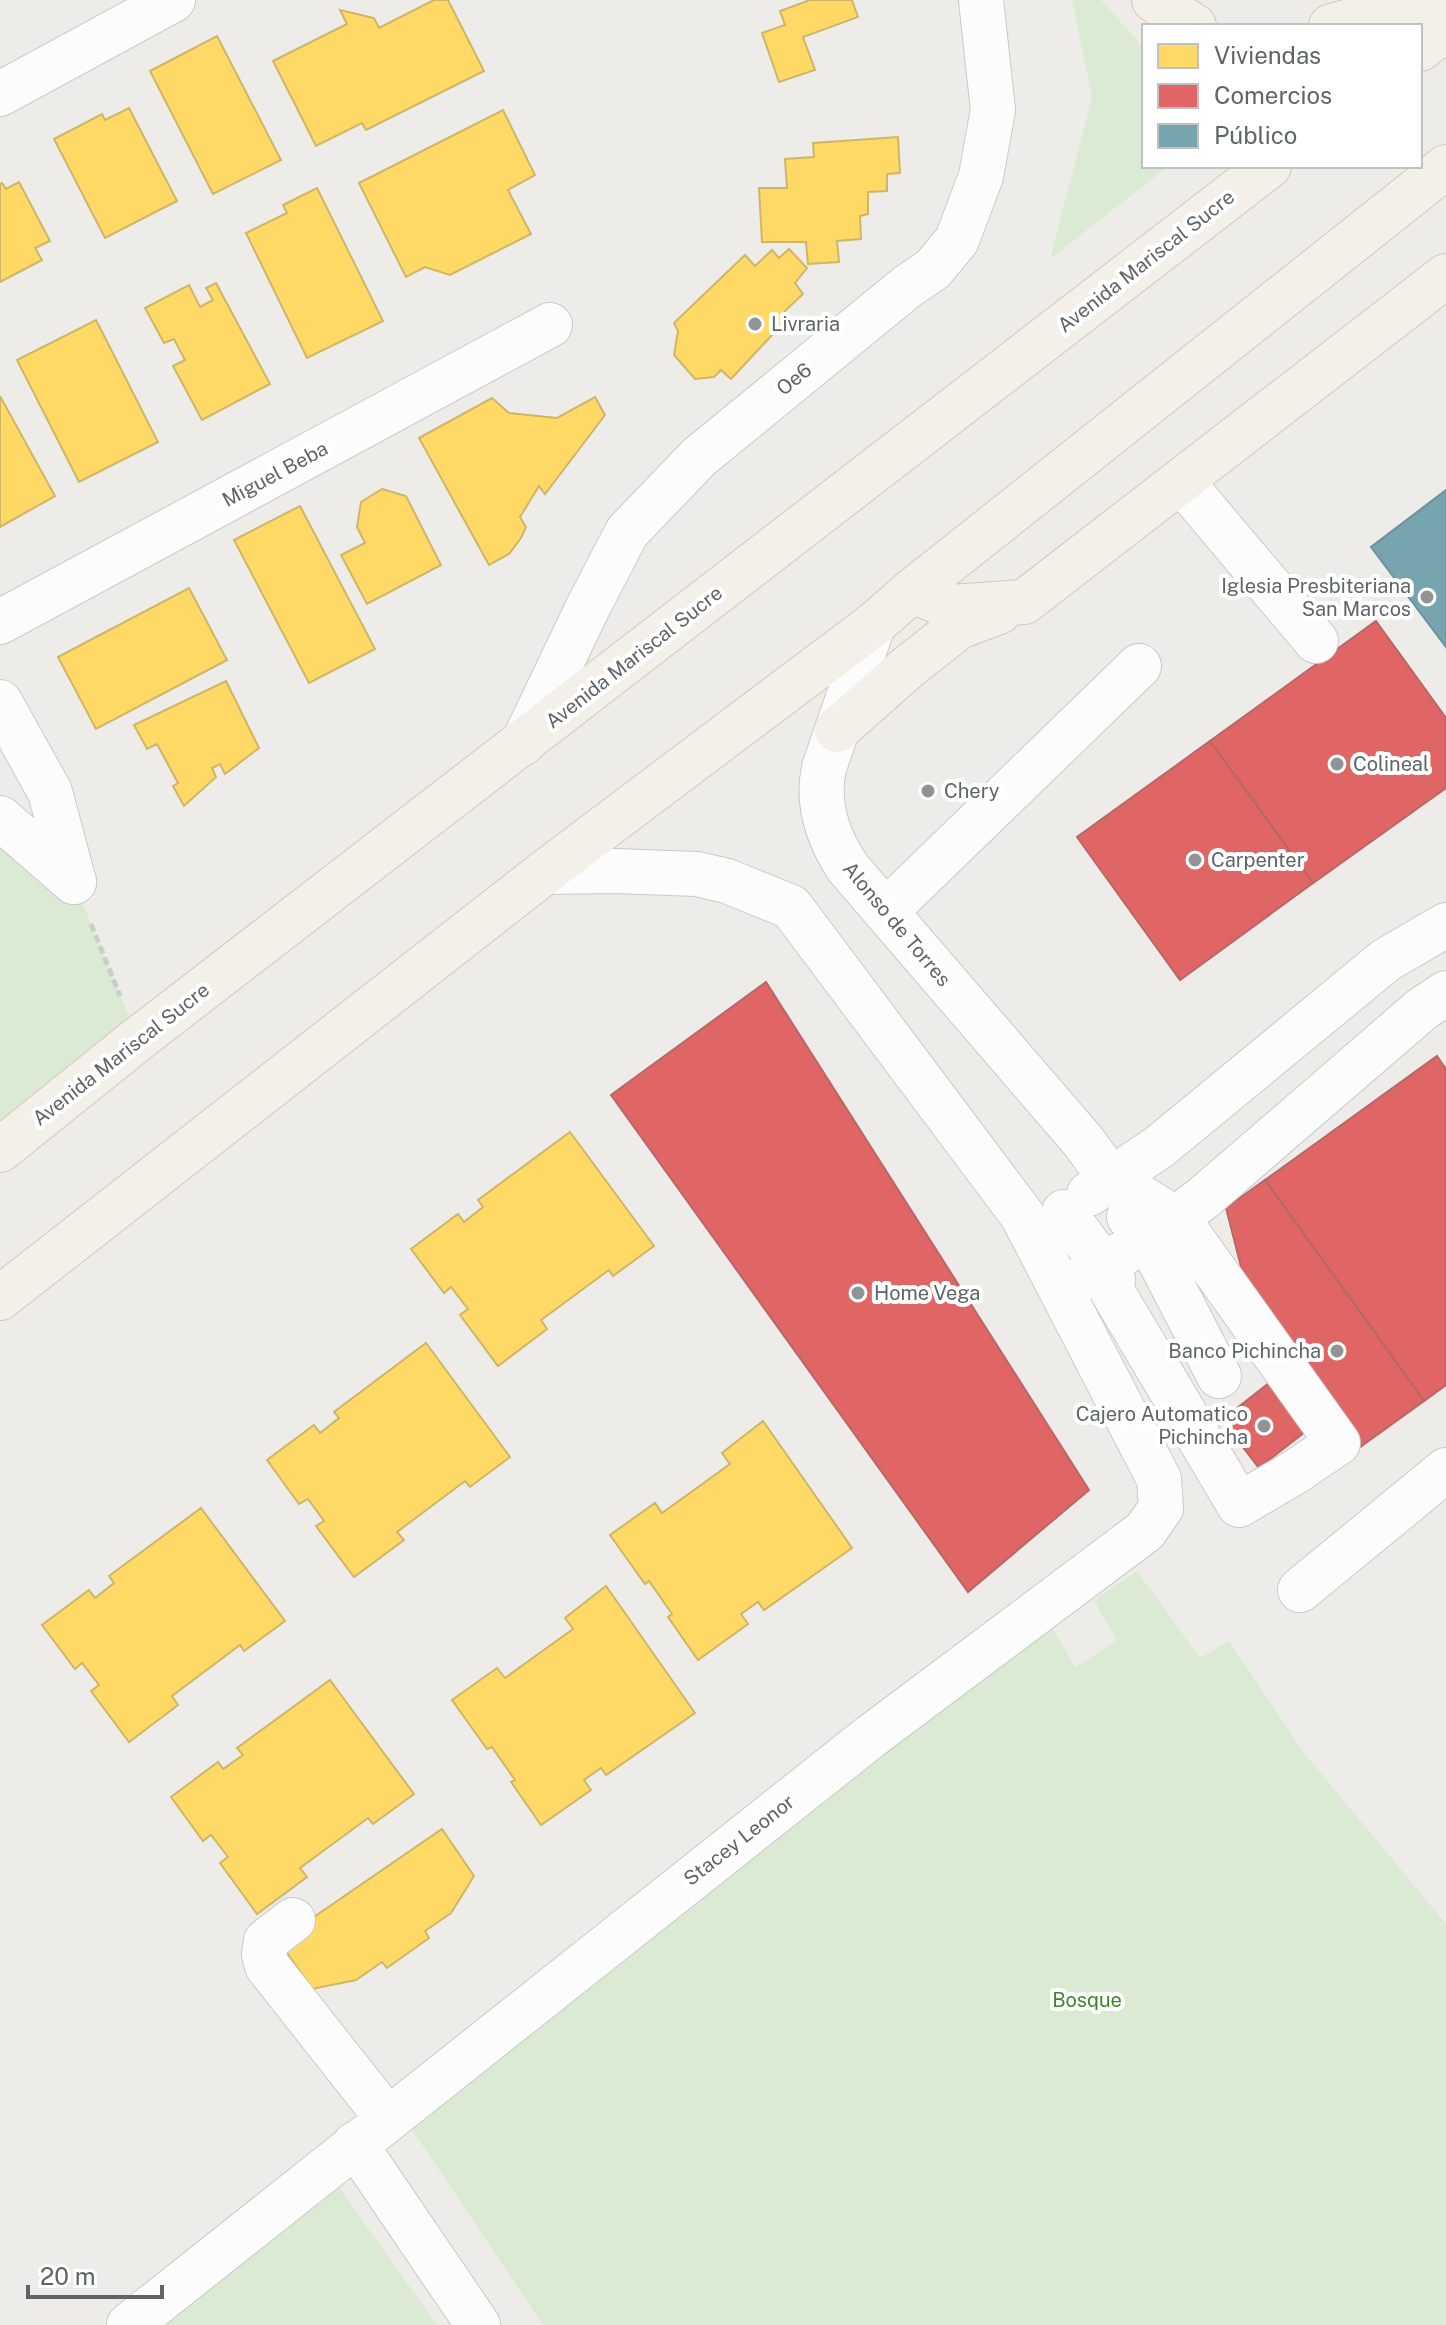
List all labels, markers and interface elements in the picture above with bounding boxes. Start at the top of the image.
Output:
legend [1142,24,1422,168]
text: Viviendas [1214,41,1321,69]
text: Comercios [1214,81,1332,109]
text: Público [1214,121,1297,149]
street label: Avenida Mariscal Sucre [1053,185,1239,337]
place label: Livraria [771,312,840,336]
marker: Livraria [746,315,764,333]
street label: Oe6 [772,358,816,400]
street label: Miguel Beba [218,436,332,512]
place label: Iglesia Presbiteriana San Marcos [1221,574,1411,621]
street label: Avenida Mariscal Sucre [541,581,727,733]
marker: Iglesia Presbiteriana San Marcos [1418,588,1436,606]
place label: Colineal [1353,752,1429,776]
marker: Colineal [1328,755,1346,773]
place label: Chery [944,779,1000,803]
marker: Chery [919,782,937,800]
place label: Carpenter [1211,848,1305,872]
marker: Carpenter [1186,851,1204,869]
street label: Alonso de Torres [838,857,956,991]
street label: Avenida Mariscal Sucre [28,978,214,1130]
place label: Home Vega [874,1281,980,1305]
marker: Home Vega [849,1284,867,1302]
place label: Banco Pichincha [1168,1339,1321,1363]
marker: Banco Pichincha [1328,1342,1346,1360]
place label: Cajero Automatico Pichincha [1076,1402,1248,1449]
marker: Cajero Automatico Pichincha [1255,1417,1273,1435]
street label: Stacey Leonor [679,1789,799,1891]
park label: Bosque [1052,1988,1122,2012]
scale bar [28,2249,162,2299]
text: 20 m [40,2262,96,2290]

